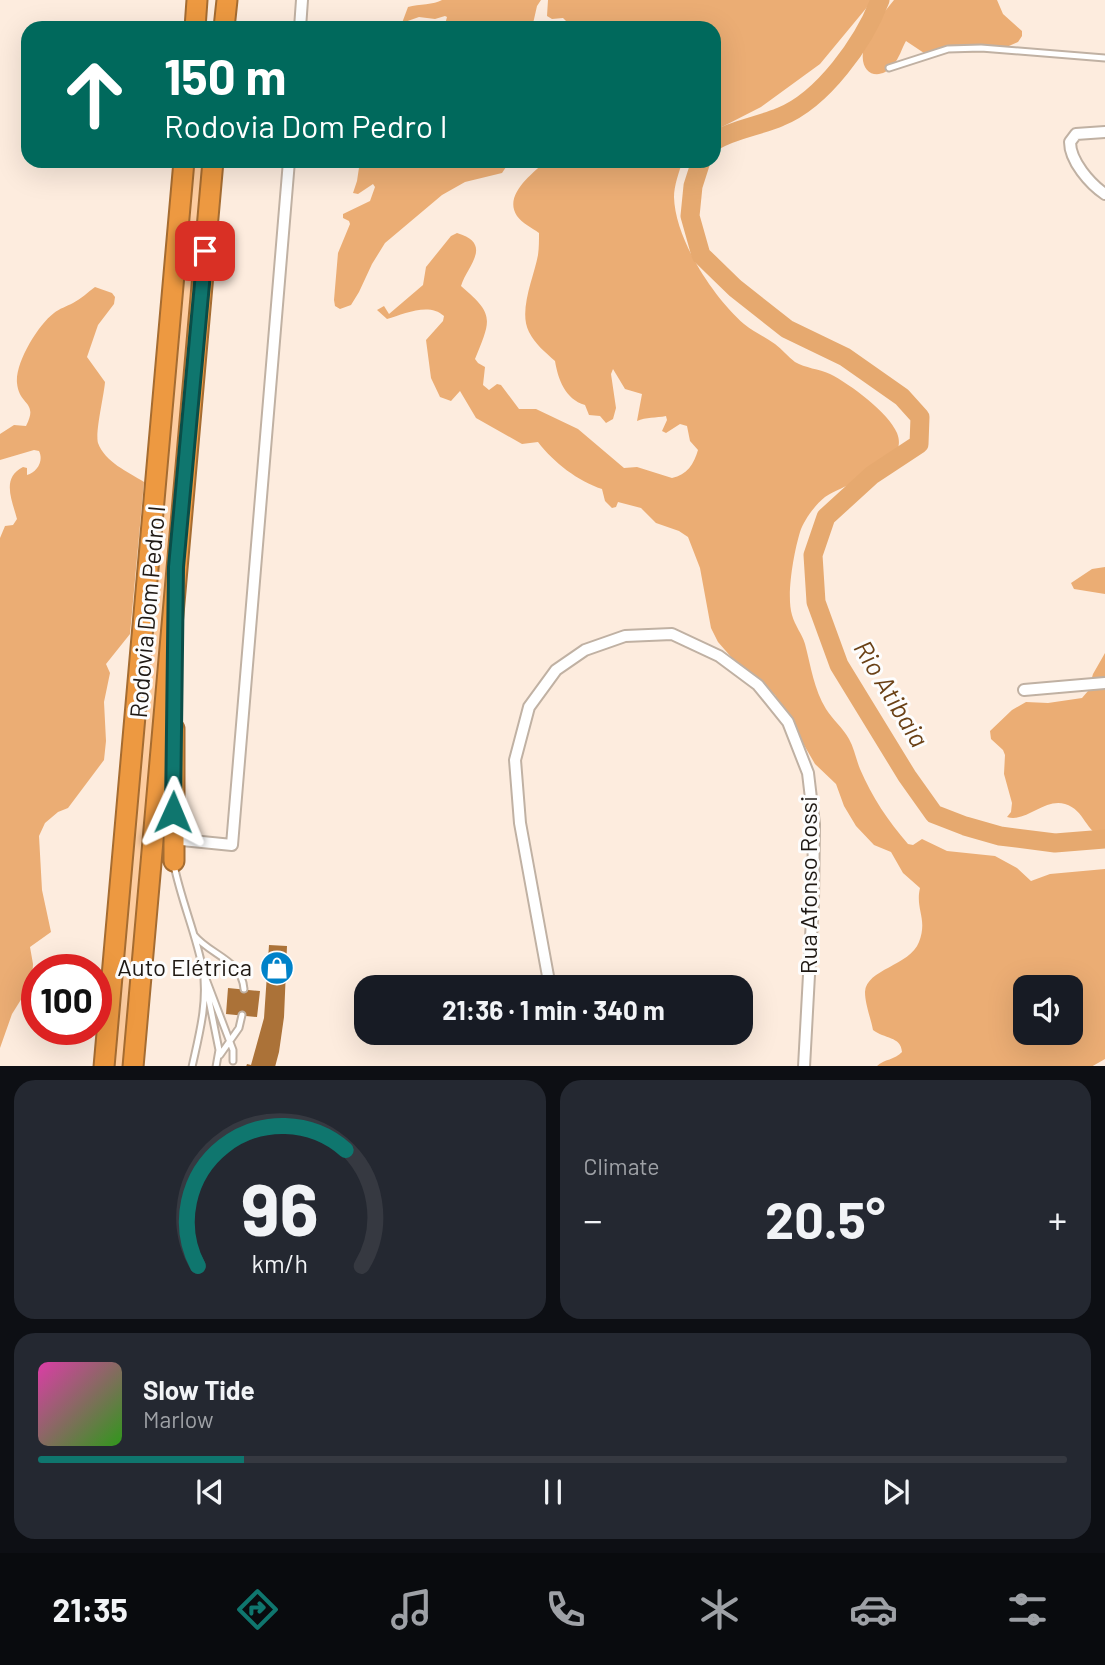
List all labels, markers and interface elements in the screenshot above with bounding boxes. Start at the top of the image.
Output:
text: 150 m [164,46,286,105]
icon: ahead [49,49,140,140]
text: Rodovia Dom Pedro I [164,106,448,144]
pin [175,221,235,281]
icon: arrive [186,232,224,270]
street label: Rodovia Dom Pedro I [123,505,170,719]
water label: Rio Atibaia [848,634,936,752]
position arrow [136,775,210,849]
street label: Rua Afonso Rossi [793,796,822,974]
shop icon: Auto Elétrica [258,949,296,987]
place label: Auto Elétrica [117,952,252,981]
speed limit sign: 100 [21,954,112,1045]
map controls [1013,975,1083,1045]
button: sound [1013,975,1083,1045]
text: 21:36 · 1 min · 340 m [442,994,665,1025]
text: Climate [584,1152,660,1180]
text: 96 [241,1163,319,1251]
text: 20.5° [765,1187,885,1249]
text: − [584,1196,603,1242]
text: + [1048,1196,1067,1242]
text: km/h [251,1247,308,1277]
text: Slow Tide [143,1374,255,1405]
text: Marlow [143,1405,214,1433]
icon: previous [191,1473,229,1511]
icon: pause [534,1473,572,1511]
icon: next [877,1473,915,1511]
icon: directions [233,1585,282,1634]
icon: music [387,1585,436,1634]
icon: phone [541,1585,590,1634]
icon: climate [695,1585,744,1634]
icon: car [849,1585,898,1634]
icon: filters [1003,1585,1052,1634]
text: 21:35 [53,1590,128,1628]

